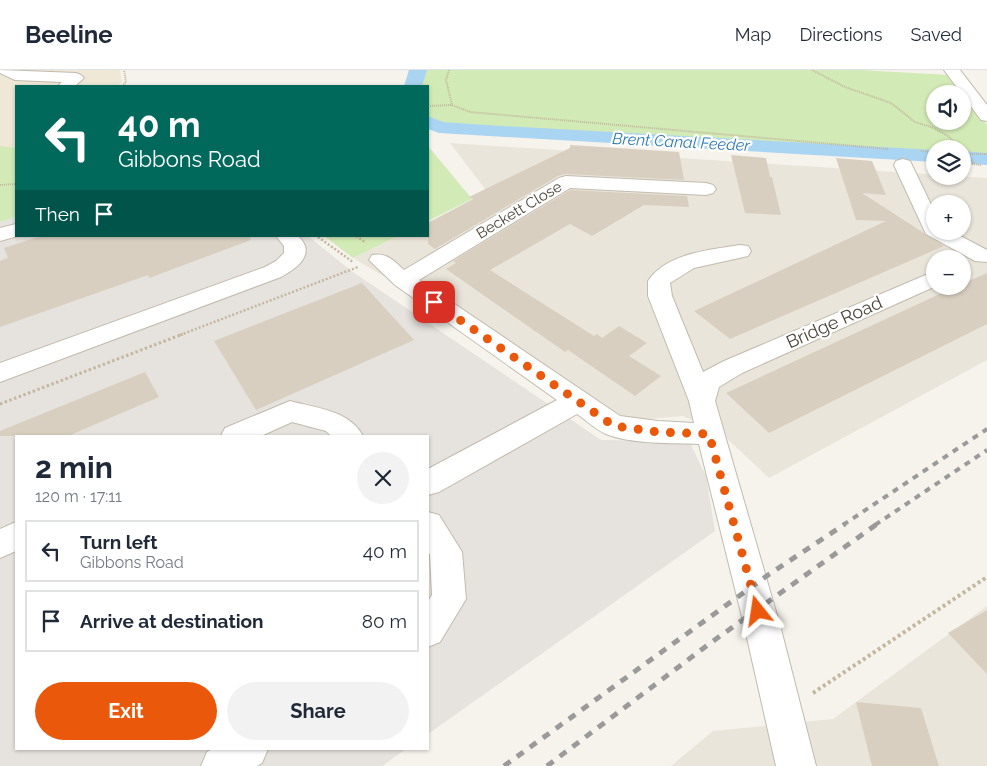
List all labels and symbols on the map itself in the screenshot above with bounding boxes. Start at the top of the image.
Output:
water label: Brent Canal Feeder [612,129,751,155]
street label: Beckett Close [473,177,565,243]
pin [413,281,455,323]
street label: Bridge Road [783,291,885,353]
position arrow [731,584,783,636]

